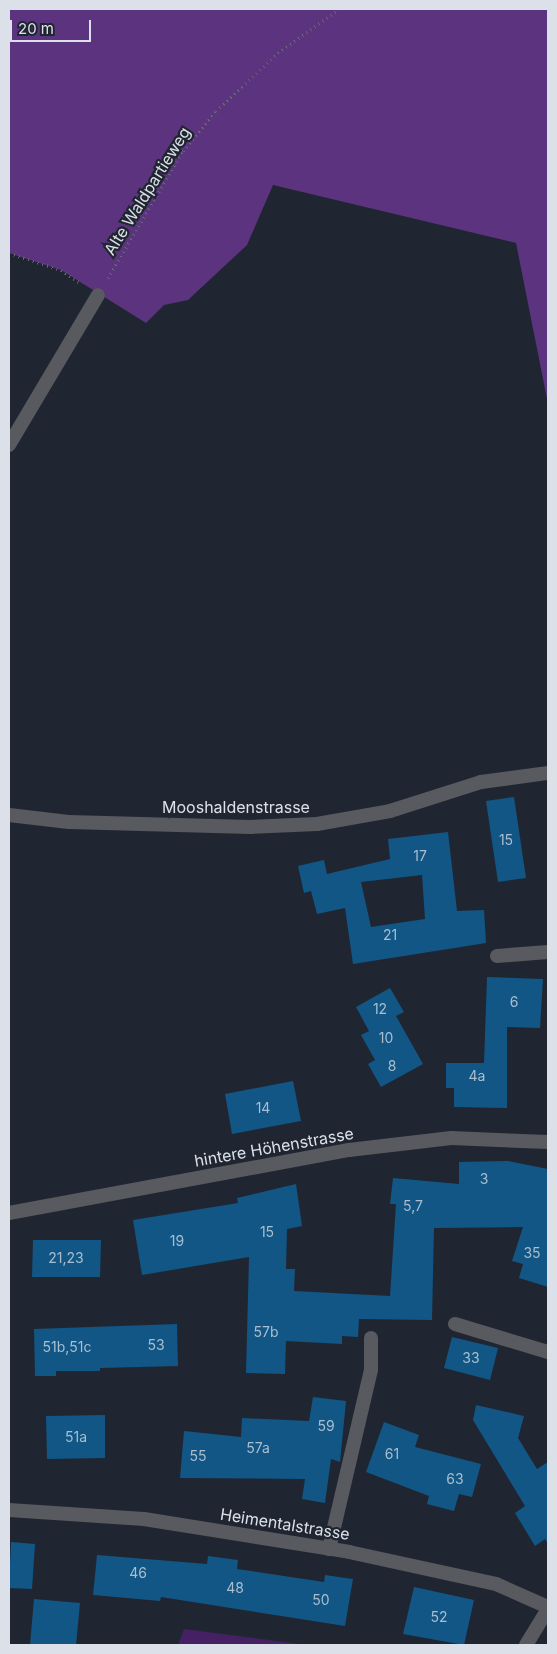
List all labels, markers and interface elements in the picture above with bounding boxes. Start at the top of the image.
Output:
scale bar [12,10,94,42]
text: 20 m [18,19,54,38]
street label: Alte Waldpartieweg [100,124,194,258]
street label: Mooshaldenstrasse [162,797,310,817]
house number: 15 [499,832,513,848]
house number: 17 [413,848,427,864]
house number: 21 [383,927,397,943]
house number: 6 [510,994,518,1010]
house number: 12 [373,1001,387,1017]
house number: 10 [379,1030,393,1046]
house number: 8 [388,1058,396,1074]
house number: 4a [469,1068,485,1084]
house number: 14 [256,1100,270,1116]
street label: hintere Höhenstrasse [193,1124,355,1170]
house number: 3 [480,1171,488,1187]
house number: 5,7 [403,1198,423,1214]
house number: 15 [260,1224,274,1240]
house number: 19 [170,1233,184,1249]
house number: 35 [523,1245,541,1261]
house number: 21,23 [48,1250,84,1266]
house number: 57b [253,1324,279,1340]
house number: 53 [147,1337,165,1353]
house number: 51b,51c [43,1339,91,1355]
house number: 33 [462,1350,480,1366]
house number: 59 [317,1418,335,1434]
house number: 51a [65,1429,87,1445]
house number: 57a [246,1440,270,1456]
house number: 61 [385,1446,399,1462]
house number: 55 [189,1448,207,1464]
house number: 63 [446,1471,464,1487]
street label: Heimentalstrasse [219,1504,351,1544]
house number: 46 [129,1565,147,1581]
house number: 48 [226,1580,244,1596]
house number: 50 [312,1592,330,1608]
house number: 52 [430,1609,448,1625]

